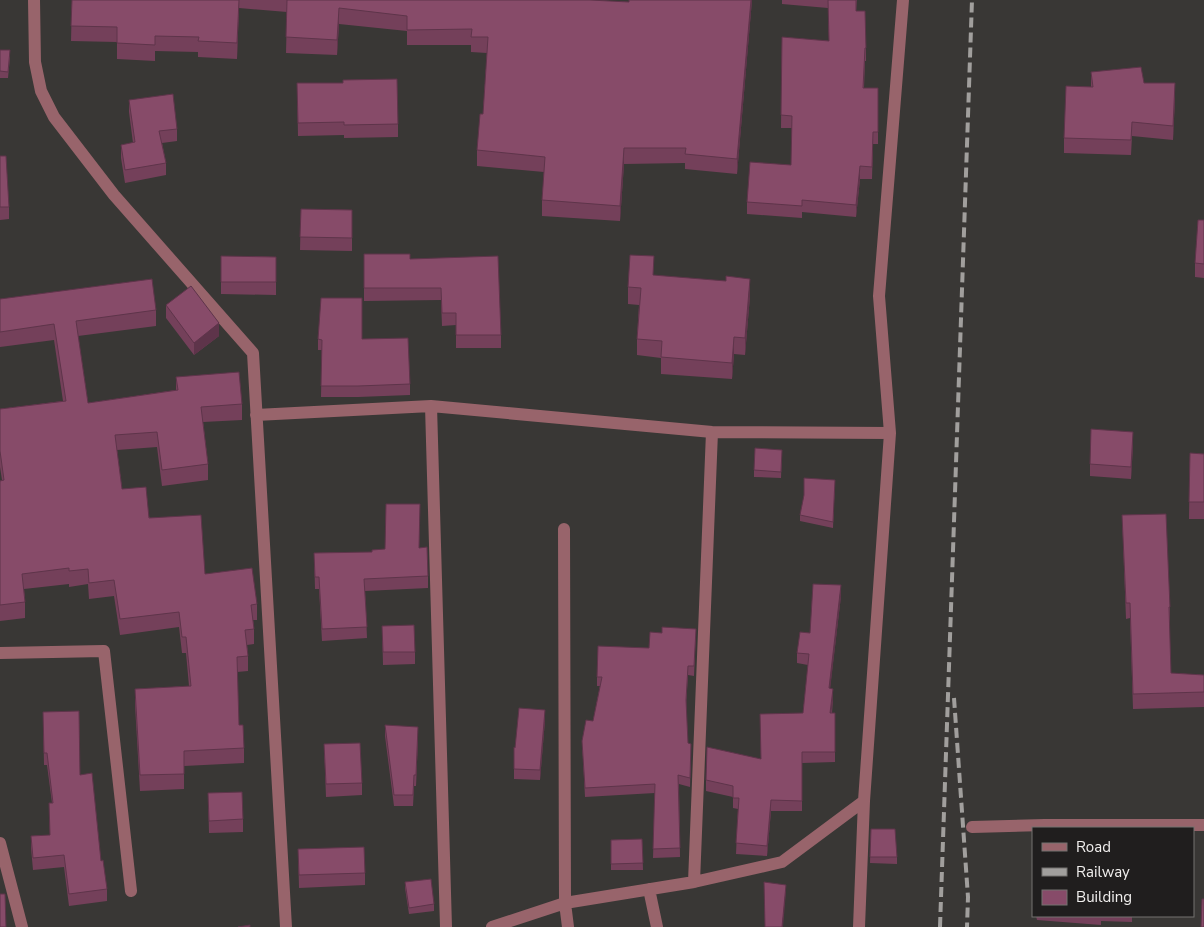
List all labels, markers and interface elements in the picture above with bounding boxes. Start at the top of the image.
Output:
legend [1032,827,1194,917]
text: Road [1076,837,1111,857]
text: Railway [1076,862,1130,882]
text: Building [1076,887,1132,907]

